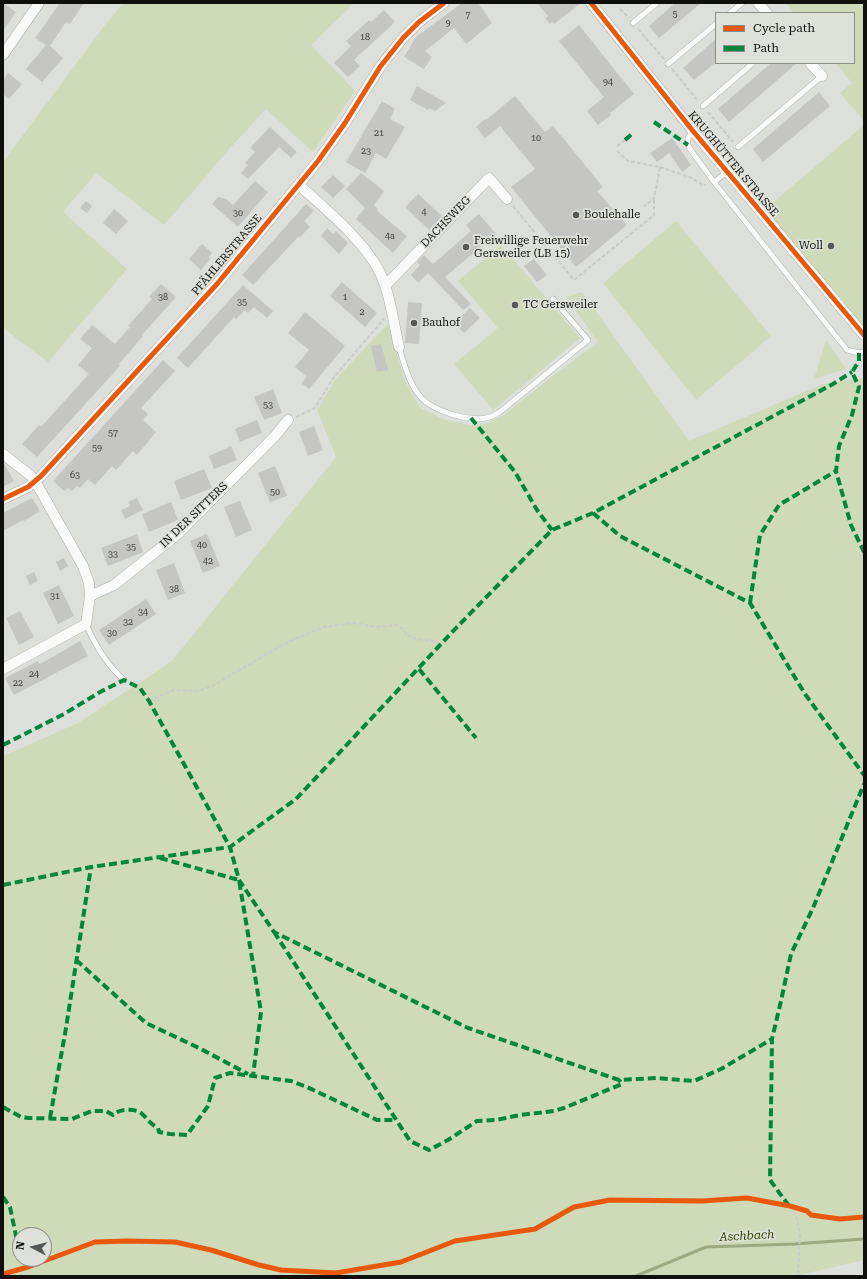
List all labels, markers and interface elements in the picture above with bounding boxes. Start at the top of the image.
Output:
house number: 5 [672,9,678,19]
house number: 7 [465,10,471,20]
legend [715,12,855,64]
house number: 9 [445,18,451,28]
text: Cycle path [753,21,815,35]
house number: 18 [360,32,370,42]
text: Path [753,41,779,55]
house number: 94 [603,77,613,87]
street label: KRUGHÜTTER STRASSE [685,109,781,219]
house number: 21 [374,128,384,138]
house number: 10 [531,133,541,143]
house number: 23 [361,146,371,156]
street label: DACHSWEG [418,194,474,250]
house number: 4 [421,207,427,217]
house number: 30 [233,208,243,218]
place label: Boulehalle [584,208,640,222]
marker: Boulehalle [571,210,581,220]
street label: PFÄHLERSTRASSE [189,212,265,298]
house number: 4a [385,231,395,241]
place label: Freiwillige Feuerwehr Gersweiler (LB 15) [474,234,588,260]
place label: Woll [799,239,823,253]
marker: Woll [826,241,836,251]
marker: Freiwillige Feuerwehr Gersweiler (LB 15) [461,242,471,252]
house number: 38 [158,292,168,302]
house number: 1 [342,292,348,302]
house number: 35 [237,297,247,307]
place label: TC Gersweiler [523,298,598,312]
marker: TC Gersweiler [510,300,520,310]
house number: 2 [359,307,365,317]
place label: Bauhof [422,316,460,330]
marker: Bauhof [409,318,419,328]
house number: 53 [263,400,273,410]
house number: 57 [108,428,118,438]
house number: 59 [92,443,102,453]
house number: 63 [70,470,80,480]
street label: IN DER SITTERS [157,479,231,551]
house number: 50 [270,487,280,497]
house number: 40 [197,540,207,550]
house number: 35 [126,542,136,552]
house number: 33 [108,549,118,559]
house number: 42 [203,556,213,566]
house number: 38 [169,584,179,594]
house number: 31 [50,591,60,601]
house number: 34 [138,607,148,617]
house number: 32 [123,617,133,627]
house number: 30 [107,628,117,638]
house number: 24 [29,669,39,679]
house number: 22 [13,678,23,688]
north arrow [12,1227,52,1267]
water label: Aschbach [719,1227,775,1245]
text: N [14,1241,28,1251]

